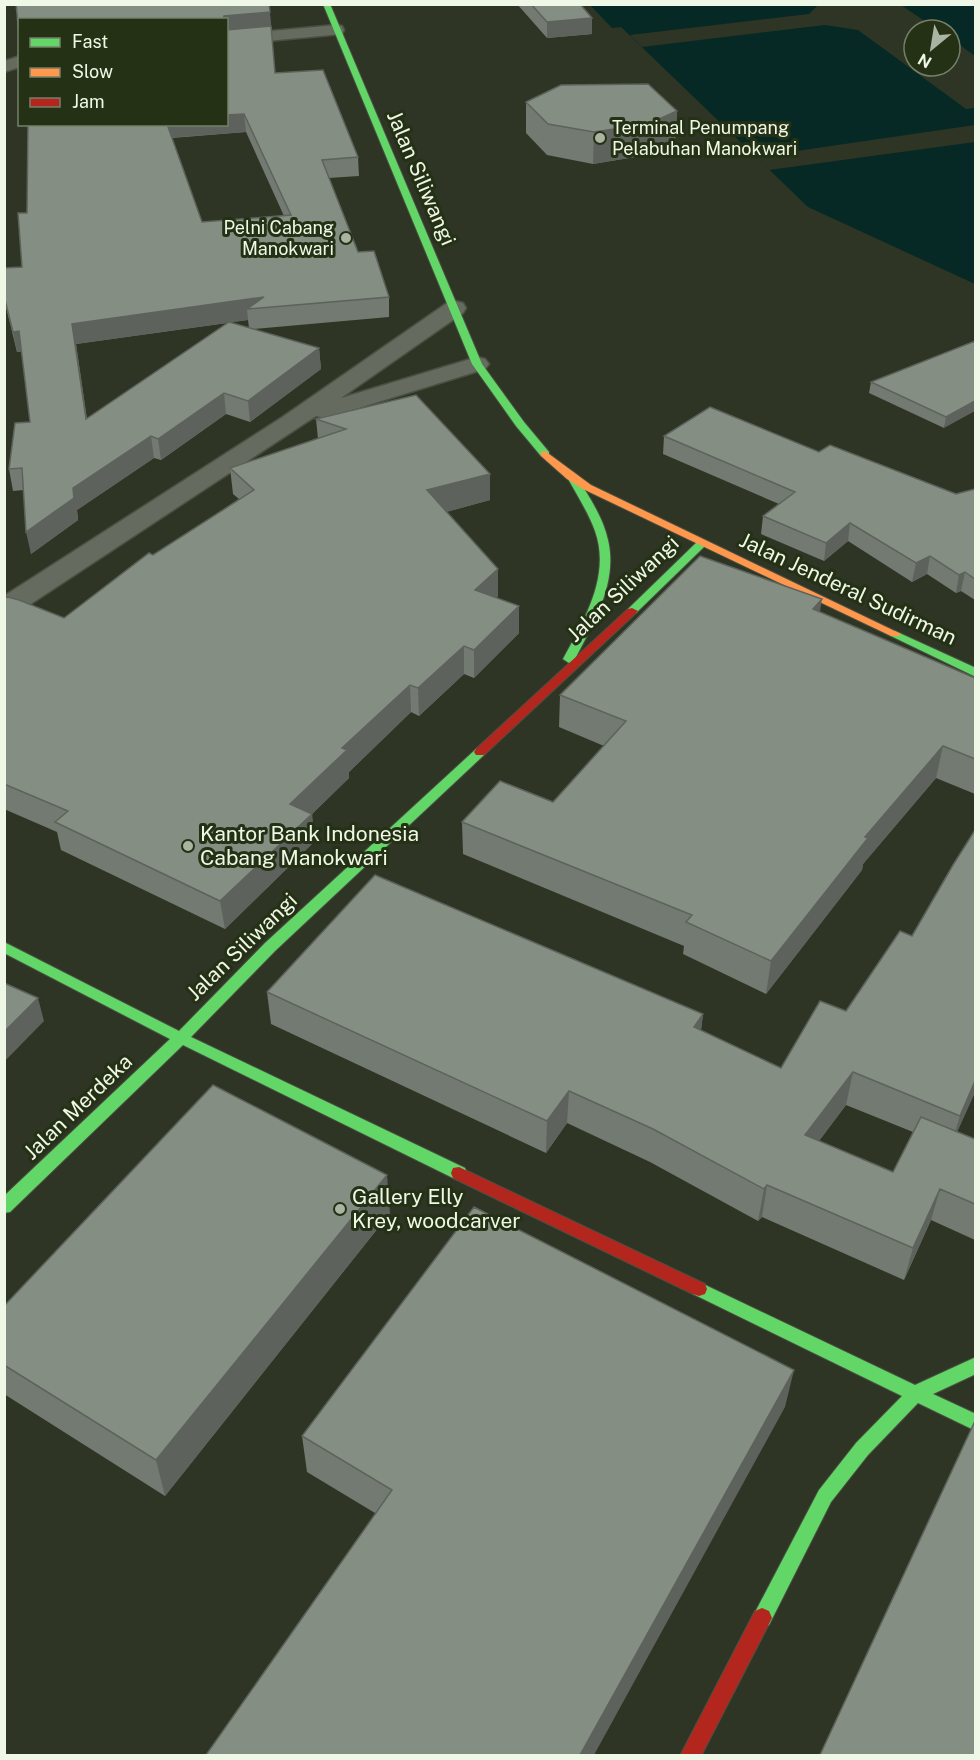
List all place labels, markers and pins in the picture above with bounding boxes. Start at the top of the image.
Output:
place label: Terminal Penumpang Pelabuhan Manokwari [612,117,797,159]
marker: Terminal Penumpang Pelabuhan Manokwari [593,131,607,145]
place label: Pelni Cabang Manokwari [224,217,334,259]
marker: Pelni Cabang Manokwari [339,231,353,245]
place label: Kantor Bank Indonesia Cabang Manokwari [200,821,419,870]
marker: Kantor Bank Indonesia Cabang Manokwari [181,839,195,853]
place label: Gallery Elly Krey, woodcarver [352,1184,521,1233]
marker: Gallery Elly Krey, woodcarver [333,1202,347,1216]

